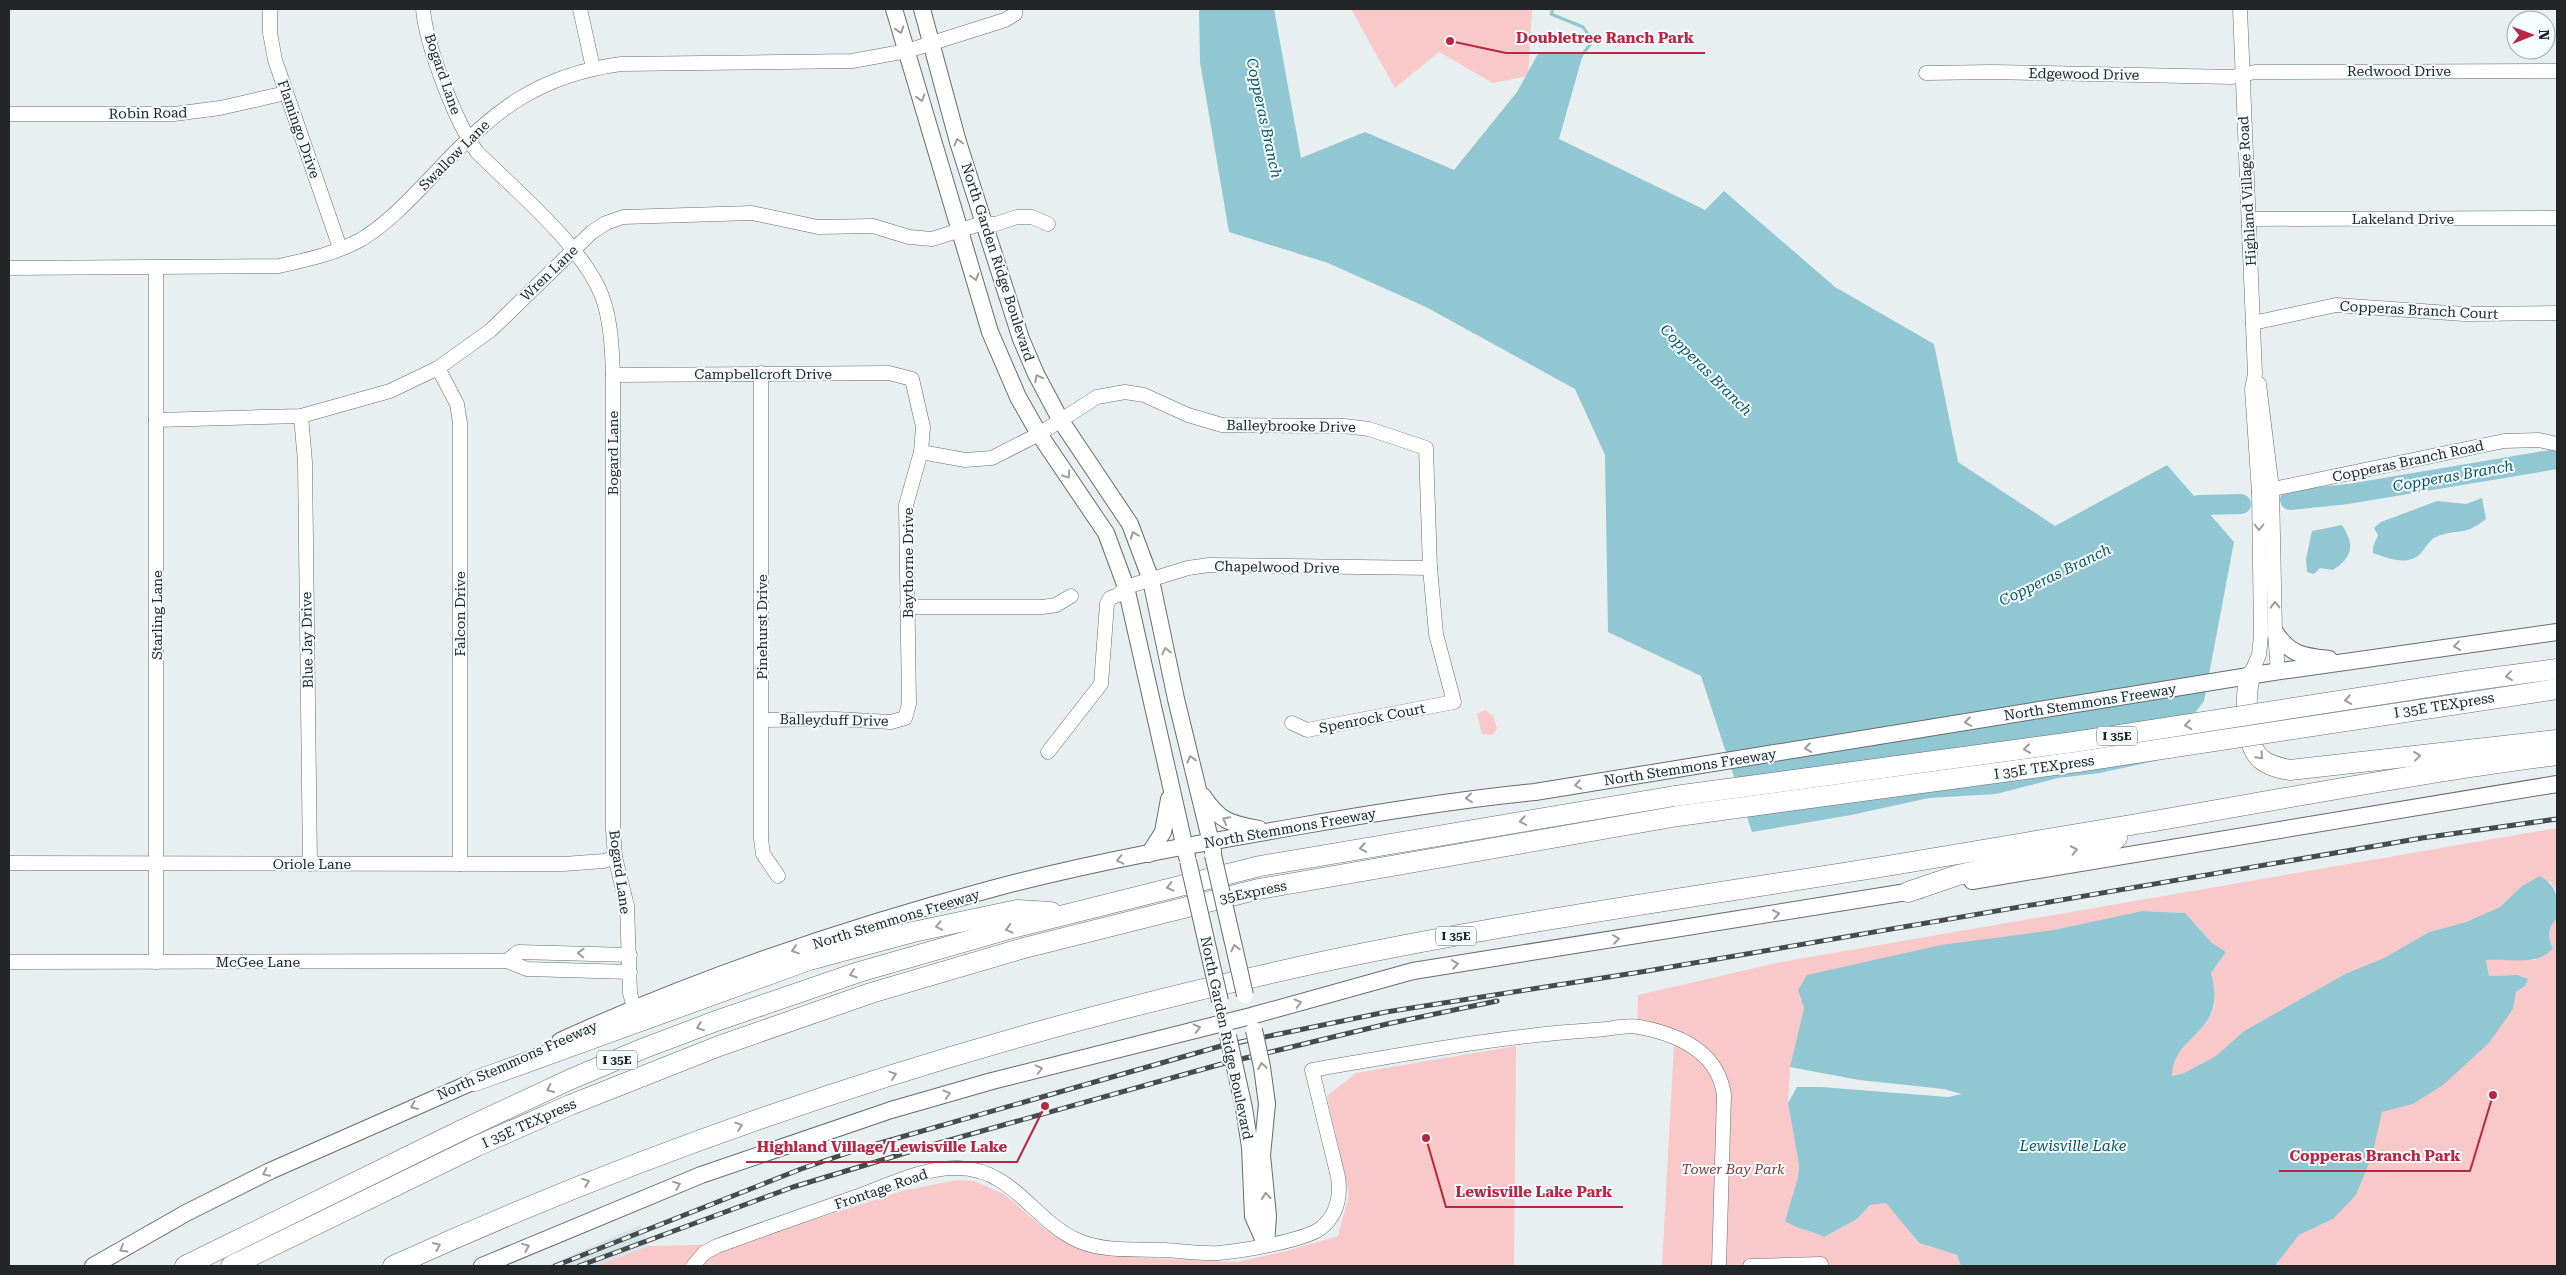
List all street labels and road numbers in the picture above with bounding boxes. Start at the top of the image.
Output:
street label: Bogard Lane [422,31,464,117]
street label: Redwood Drive [2347,63,2451,79]
street label: Edgewood Drive [2029,65,2140,83]
street label: Flamingo Drive [275,78,323,181]
street label: Robin Road [109,104,187,122]
street label: Swallow Lane [416,116,493,193]
street label: Highland Village Road [2235,116,2259,266]
street label: North Garden Ridge Boulevard [958,161,1038,363]
street label: Lakeland Drive [2352,211,2455,227]
street label: Wren Lane [517,242,581,304]
street label: Copperas Branch Court [2339,298,2499,322]
street label: Campbellcroft Drive [694,366,832,382]
street label: Bogard Lane [605,410,621,495]
street label: Balleybrooke Drive [1226,417,1356,435]
street label: Copperas Branch Road [2331,437,2485,485]
street label: Baythorne Drive [900,507,916,618]
street label: Chapelwood Drive [1214,558,1340,576]
street label: Starling Lane [149,570,165,660]
street label: Falcon Drive [452,571,468,657]
street label: Pinehurst Drive [754,574,770,680]
street label: Blue Jay Drive [298,591,316,689]
street label: North Stemmons Freeway [2003,680,2178,724]
street label: I 35E TEXpress [2393,689,2496,721]
street label: Spenrock Court [1318,700,1426,736]
street label: Balleyduff Drive [779,711,889,729]
road number: I 35E [2097,726,2137,746]
street label: North Stemmons Freeway [1603,745,1778,789]
street label: I 35E TEXpress [1993,752,2096,782]
street label: North Stemmons Freeway [1203,805,1378,851]
street label: Bogard Lane [606,829,634,915]
street label: Oriole Lane [273,856,352,872]
street label: 35Express [1218,877,1288,907]
street label: North Stemmons Freeway [810,886,982,952]
road number: I 35E [1436,926,1476,946]
street label: North Garden Ridge Boulevard [1198,935,1256,1141]
street label: McGee Lane [216,954,301,970]
street label: North Stemmons Freeway [434,1017,601,1103]
road number: I 35E [597,1050,637,1070]
street label: I 35E TEXpress [480,1095,579,1151]
street label: Frontage Road [832,1166,930,1212]

